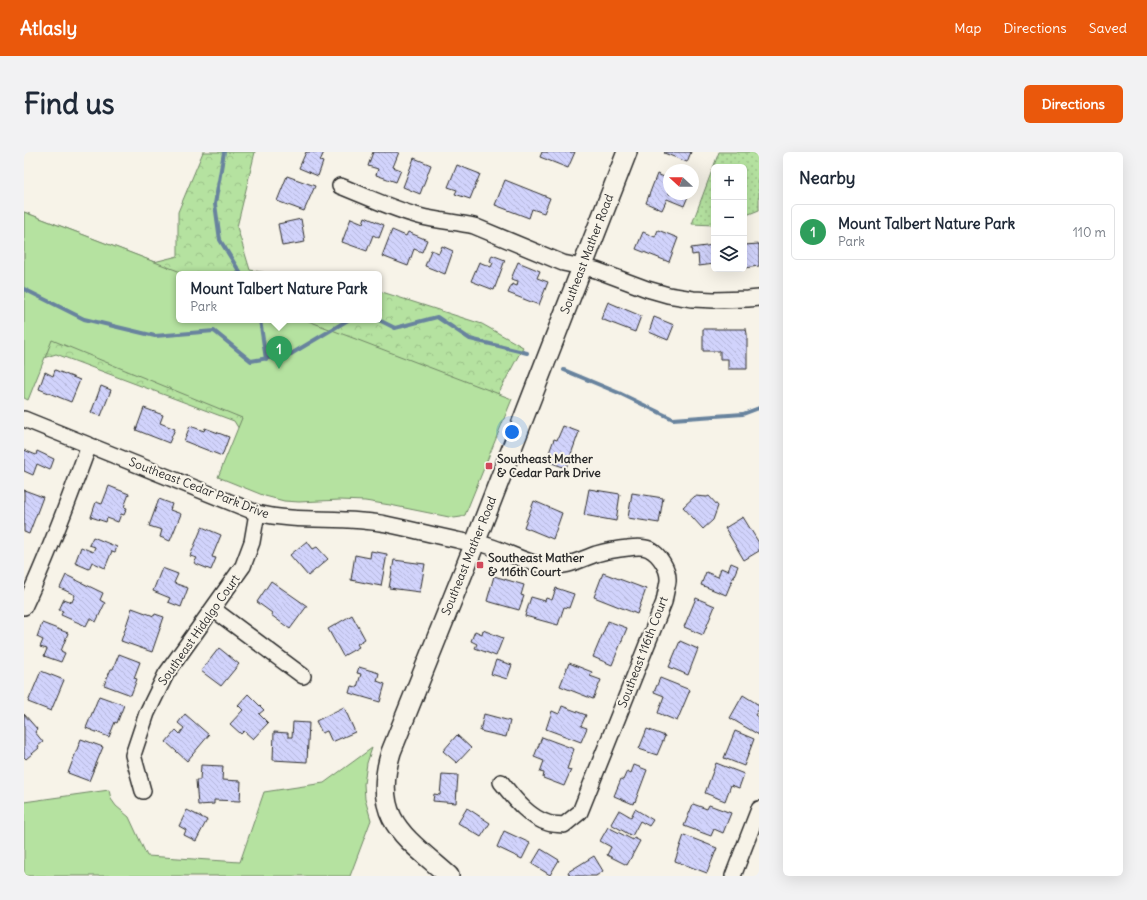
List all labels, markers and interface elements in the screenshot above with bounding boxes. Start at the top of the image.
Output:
text: Atlasly [20,16,77,40]
text: Map [954,19,981,37]
text: Directions [1003,19,1067,37]
text: Saved [1089,19,1127,37]
button: Directions [1024,85,1123,123]
text: Find us [24,86,115,122]
north arrow [663,164,699,200]
map controls [711,164,747,272]
button: + [711,164,747,200]
text: Nearby [799,167,855,189]
street label: Southeast Mather Road [557,192,616,316]
button: − [711,200,747,236]
text: Mount Talbert Nature Park [838,214,1015,233]
text: 1 [810,224,816,241]
text: 110 m [1073,224,1106,241]
text: Park [838,233,865,250]
button: layers [711,236,747,272]
popup [176,271,382,323]
text: Mount Talbert Nature Park [190,279,368,298]
text: Park [190,298,217,315]
pin: 1 [266,336,292,369]
your location [502,422,522,442]
place label: Southeast Mather & Cedar Park Drive [497,451,601,480]
street label: Southeast Cedar Park Drive [127,454,271,521]
marker: Southeast Mather & Cedar Park Drive [484,461,494,471]
street label: Southeast Mather Road [438,494,499,617]
place label: Southeast Mather & 116th Court [488,550,584,579]
marker: Southeast Mather & 116th Court [475,560,485,570]
street label: Southeast Hidalgo Court [155,571,243,688]
street label: Southeast 116th Court [614,594,671,710]

